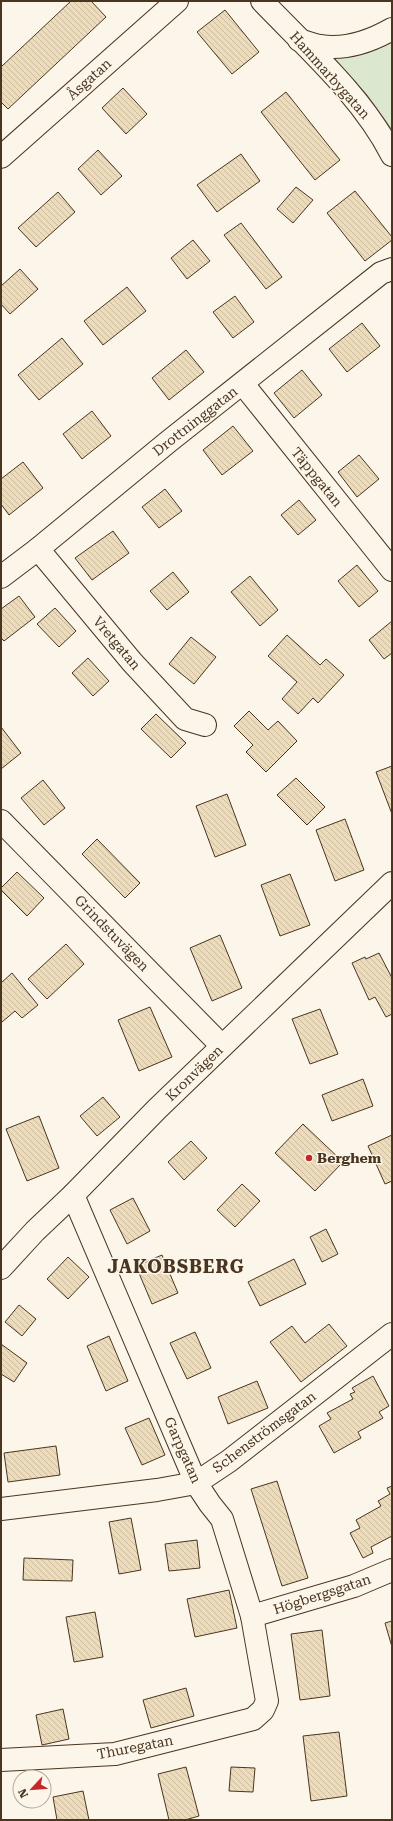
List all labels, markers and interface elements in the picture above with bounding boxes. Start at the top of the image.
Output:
street label: Hammarbygatan [287,28,373,122]
street label: Åsgatan [64,55,114,103]
street label: Drottninggatan [149,383,241,459]
street label: Täppgatan [288,444,346,510]
street label: Vretgatan [90,613,144,673]
street label: Grindstuvägen [72,892,152,974]
street label: Kronvägen [162,1042,226,1104]
place label: Berghem [317,1150,382,1166]
marker: Berghem [304,1153,314,1163]
district label: JAKOBSBERG [107,1256,245,1277]
street label: Schenströmsgatan [209,1388,319,1476]
street label: Garpgatan [161,1415,205,1485]
street label: Högbergsgatan [271,1571,373,1617]
street label: Thuregatan [96,1732,174,1762]
north arrow [12,1769,52,1809]
text: N [16,1786,31,1800]

